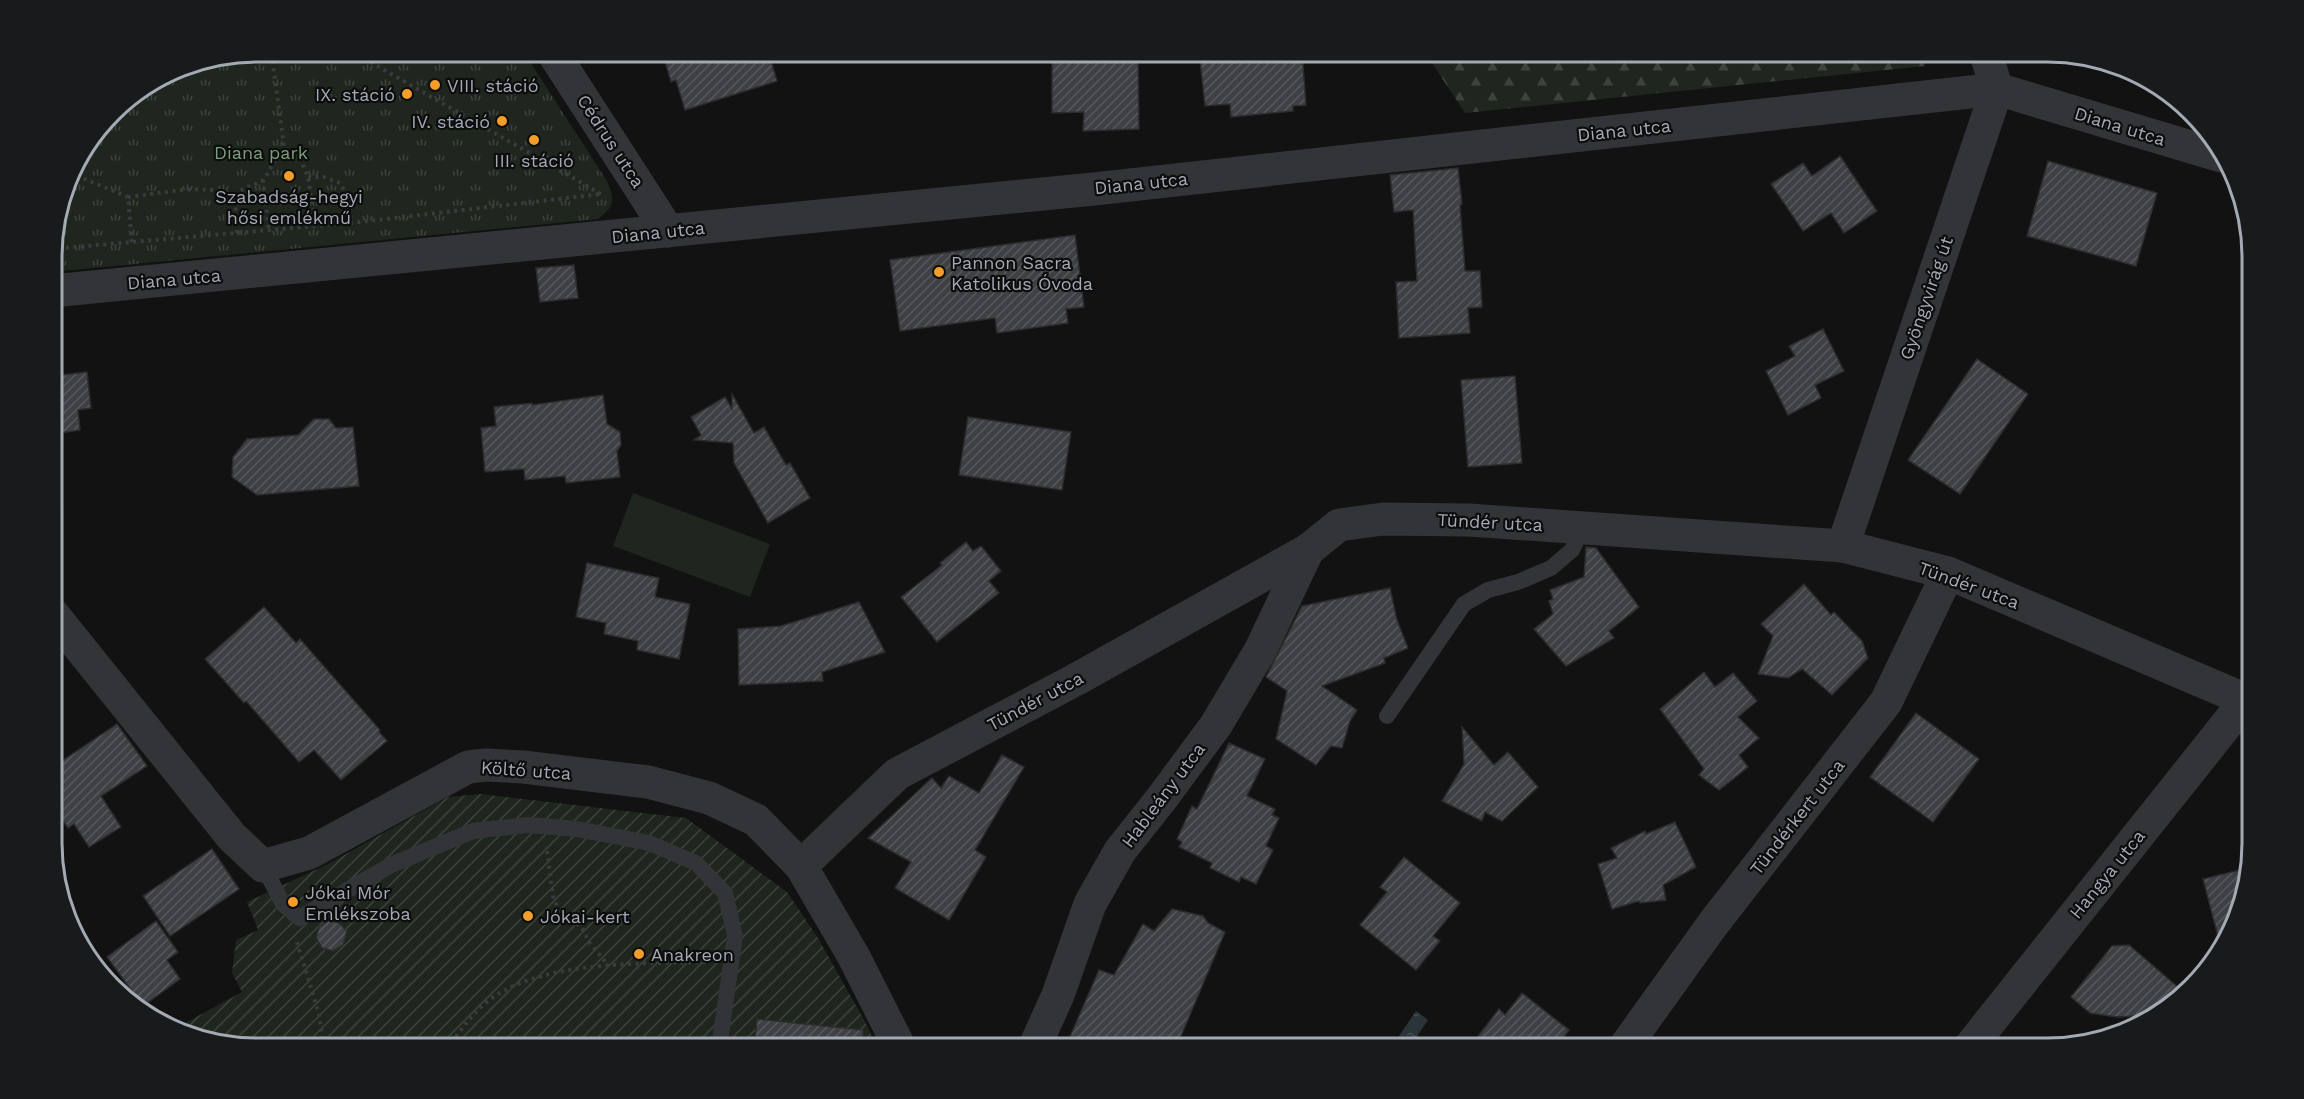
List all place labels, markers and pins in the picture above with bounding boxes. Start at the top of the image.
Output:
place label: VIII. stáció [447,75,538,96]
marker: VIII. stáció [428,78,442,92]
place label: IX. stáció [315,84,395,105]
marker: IX. stáció [400,87,414,101]
place label: IV. stáció [411,111,490,132]
marker: IV. stáció [495,114,509,128]
marker: III. stáció [527,133,541,147]
place label: III. stáció [494,150,574,171]
marker: Szabadság-hegyi hősi emlékmű [282,169,296,183]
place label: Szabadság-hegyi hősi emlékmű [215,186,363,228]
place label: Pannon Sacra Katolikus Óvoda [951,252,1093,294]
marker: Pannon Sacra Katolikus Óvoda [932,265,946,279]
place label: Jókai Mór Emlékszoba [305,882,411,924]
marker: Jókai Mór Emlékszoba [286,895,300,909]
place label: Jókai-kert [540,906,630,927]
marker: Jókai-kert [521,909,535,923]
place label: Anakreon [651,944,734,965]
marker: Anakreon [632,947,646,961]

